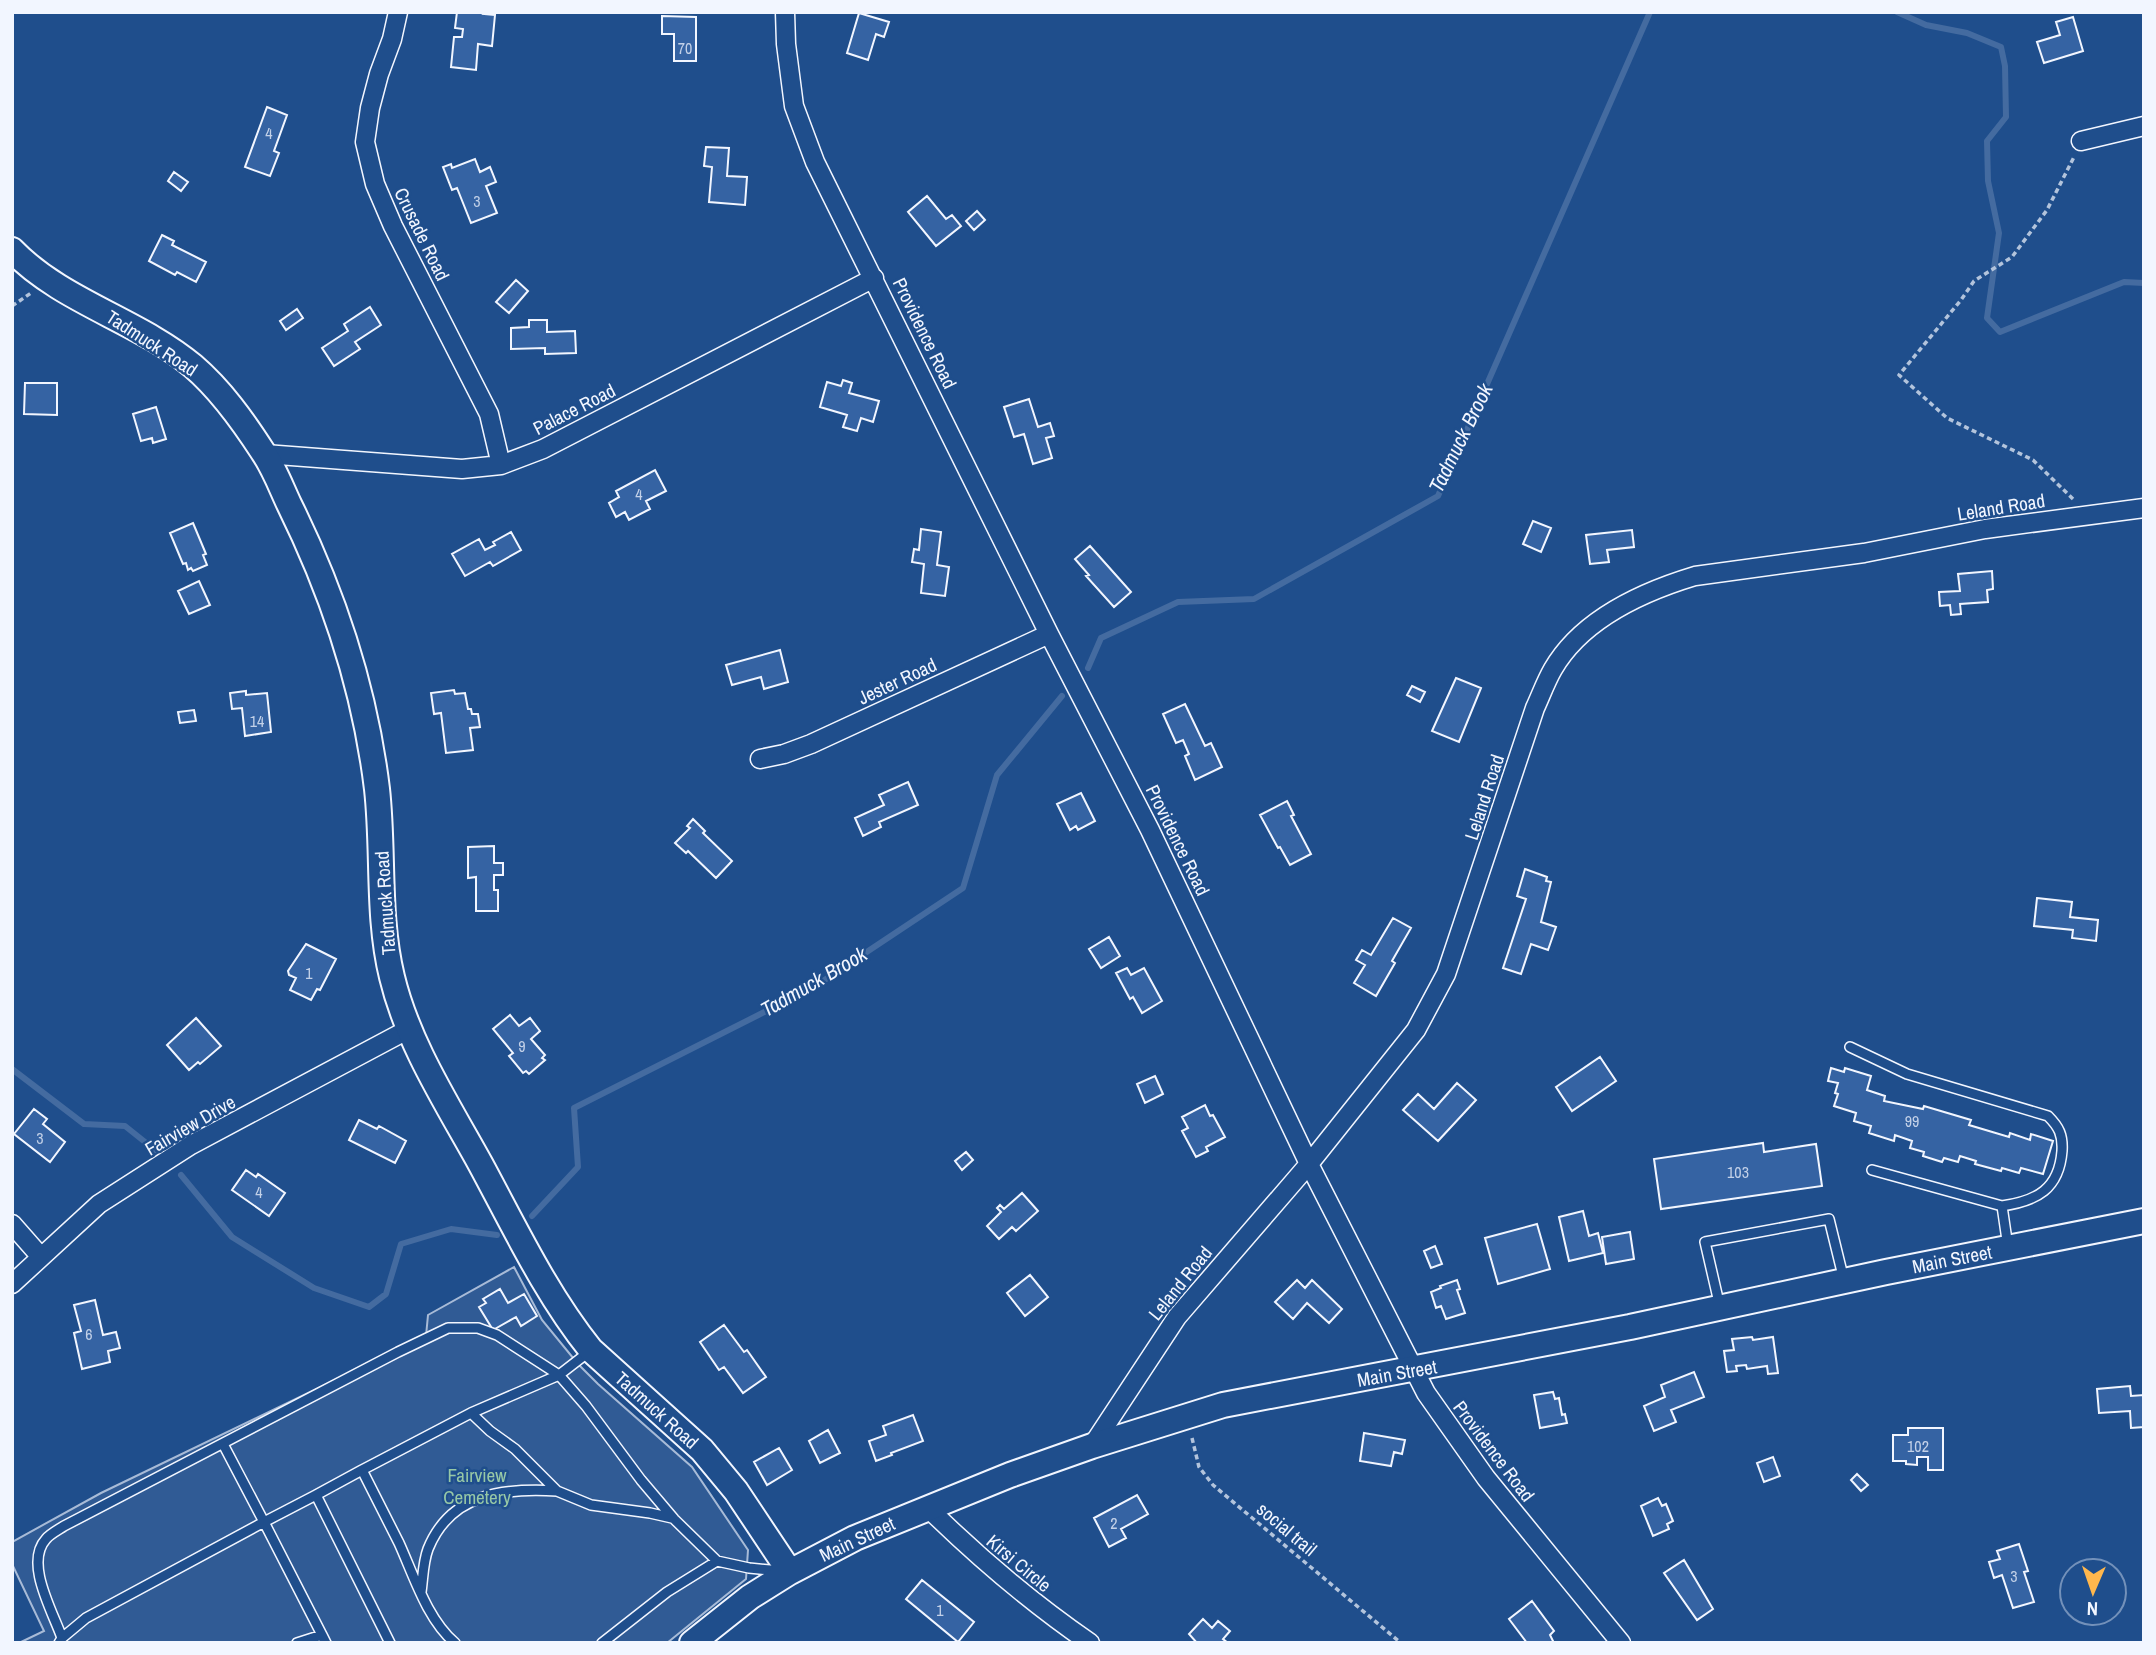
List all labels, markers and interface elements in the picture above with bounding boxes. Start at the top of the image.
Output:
house number: 70 [678,37,692,59]
house number: 4 [265,122,273,144]
street label: Crusade Road [388,183,456,285]
house number: 3 [473,190,481,212]
street label: Providence Road [887,273,963,393]
street label: Tadmuck Road [101,304,203,382]
street label: Palace Road [528,377,620,441]
water label: Tadmuck Brook [1422,377,1500,497]
house number: 4 [635,483,643,505]
street label: Leland Road [1955,487,2047,527]
street label: Jester Road [853,651,941,711]
house number: 14 [250,710,264,732]
street label: Leland Road [1458,751,1510,843]
street label: Providence Road [1140,780,1216,900]
street label: Tadmuck Road [368,850,402,956]
water label: Tadmuck Brook [755,939,873,1024]
house number: 1 [305,962,313,984]
house number: 9 [518,1035,526,1057]
street label: Fairview Drive [140,1089,240,1161]
house number: 99 [1905,1110,1919,1132]
house number: 3 [36,1127,44,1149]
house number: 103 [1727,1161,1749,1183]
house number: 4 [255,1181,263,1203]
street label: Main Street [1910,1238,1995,1279]
street label: Leland Road [1142,1240,1218,1326]
house number: 6 [85,1323,93,1345]
street label: Main Street [1355,1353,1440,1393]
street label: Tadmuck Road [610,1365,704,1455]
street label: Providence Road [1447,1395,1541,1507]
house number: 102 [1907,1435,1929,1457]
park label: Fairview Cemetery [443,1462,511,1510]
street label: social trail [1251,1496,1323,1562]
street label: Main Street [815,1510,900,1568]
house number: 2 [1110,1512,1118,1534]
street label: Kirsi Circle [981,1528,1057,1598]
north arrow [2058,1557,2128,1627]
house number: 3 [2010,1565,2018,1587]
text: N [2086,1596,2098,1622]
house number: 1 [936,1599,944,1621]

